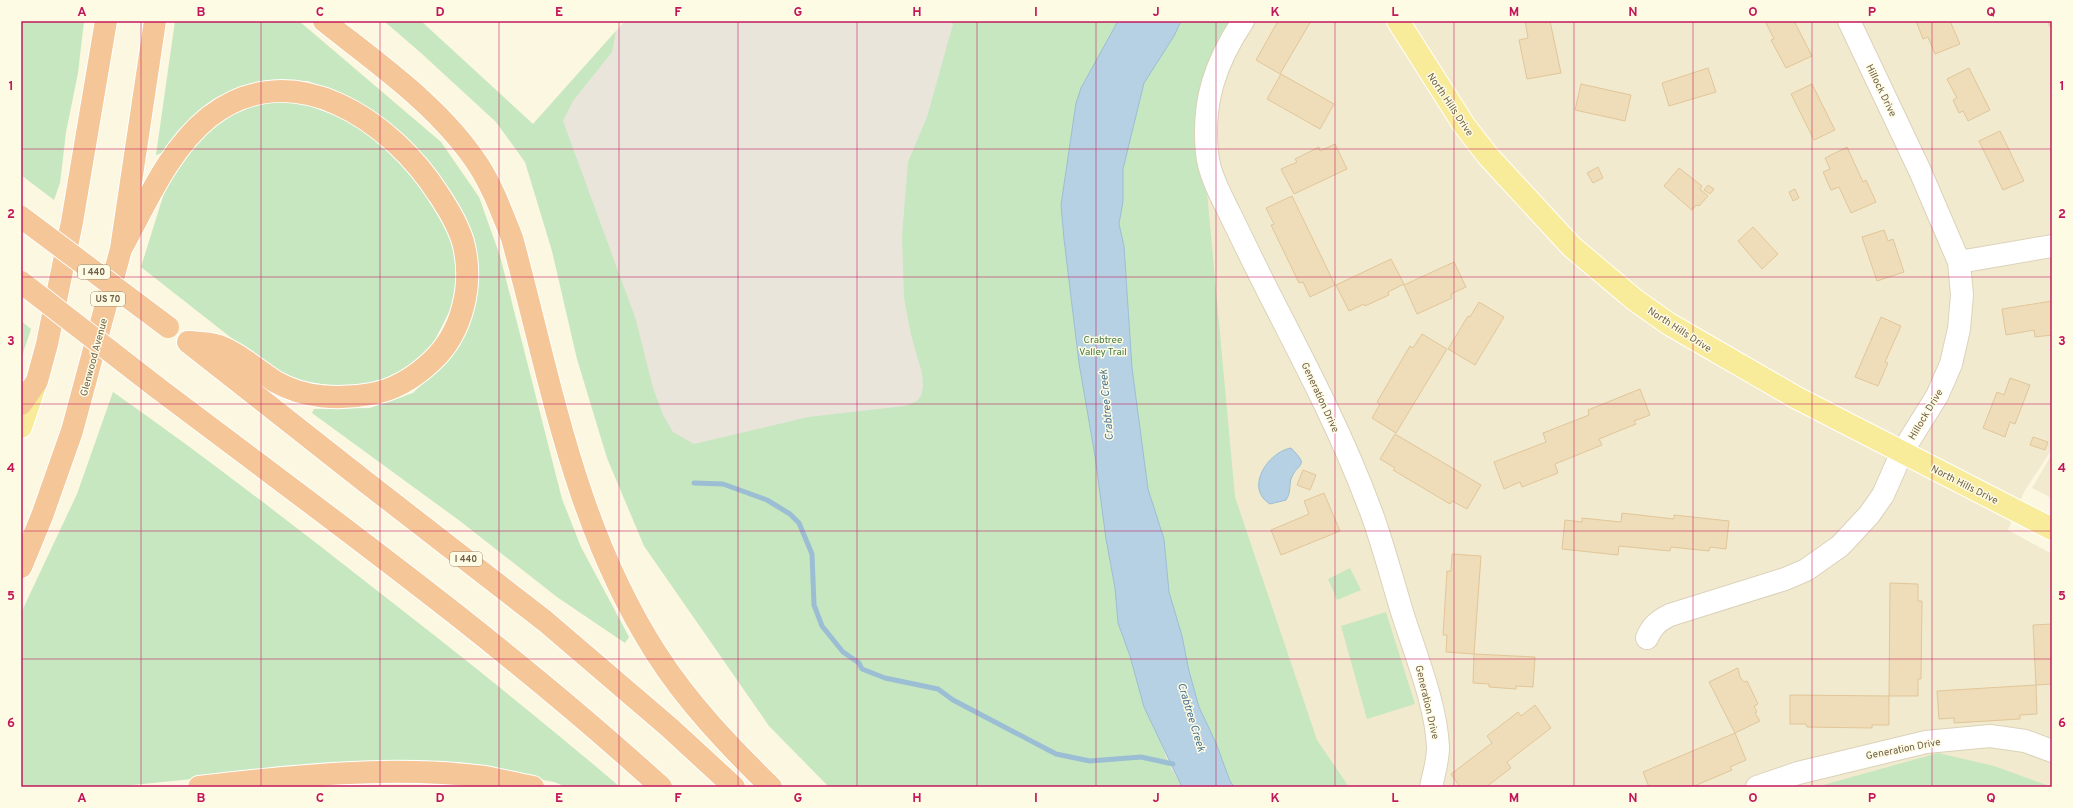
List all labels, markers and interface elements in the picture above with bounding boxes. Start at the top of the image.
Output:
text: A [77,5,87,21]
text: B [197,5,206,21]
text: C [316,5,324,21]
text: D [435,5,445,21]
text: E [555,5,563,21]
text: F [674,5,682,21]
text: G [794,5,803,21]
text: H [912,5,922,21]
text: I [1034,5,1038,21]
text: J [1152,5,1160,21]
text: K [1270,5,1280,21]
text: L [1391,5,1399,21]
text: M [1509,5,1519,21]
text: N [1628,5,1638,21]
text: O [1748,5,1758,21]
text: P [1868,5,1877,21]
text: Q [1986,5,1996,21]
street label: Hillock Drive [1862,62,1899,119]
street label: North Hills Drive [1424,71,1476,139]
text: 1 [8,79,14,95]
text: 1 [2059,79,2065,95]
text: 2 [7,207,15,223]
text: 2 [2058,207,2066,223]
road number: I 440 [78,265,110,279]
road number: US 70 [91,292,125,306]
street label: North Hills Drive [1645,305,1714,356]
street label: Glenwood Avenue [78,317,111,398]
text: 3 [7,334,15,350]
park label: Crabtree Valley Trail [1079,334,1127,359]
text: 3 [2058,334,2066,350]
street label: Generation Drive [1298,361,1342,435]
water label: Crabtree Creek [1097,368,1117,441]
street label: Hillock Drive [1906,387,1947,442]
text: 4 [7,461,15,477]
text: 4 [2058,461,2066,477]
street label: North Hills Drive [1929,463,2000,508]
road number: I 440 [450,552,482,566]
text: 5 [7,589,15,605]
text: 5 [2058,589,2066,605]
street label: Generation Drive [1412,664,1441,741]
water label: Crabtree Creek [1174,681,1208,754]
text: 6 [7,716,15,732]
text: 6 [2058,716,2066,732]
street label: Generation Drive [1865,736,1942,763]
text: A [77,791,87,807]
text: B [197,791,206,807]
text: C [316,791,324,807]
text: D [435,791,445,807]
text: E [555,791,563,807]
text: F [674,791,682,807]
text: G [794,791,803,807]
text: H [912,791,922,807]
text: I [1034,791,1038,807]
text: J [1152,791,1160,807]
text: K [1270,791,1280,807]
text: L [1391,791,1399,807]
text: M [1509,791,1519,807]
text: N [1628,791,1638,807]
text: O [1748,791,1758,807]
text: P [1868,791,1877,807]
text: Q [1986,791,1996,807]

